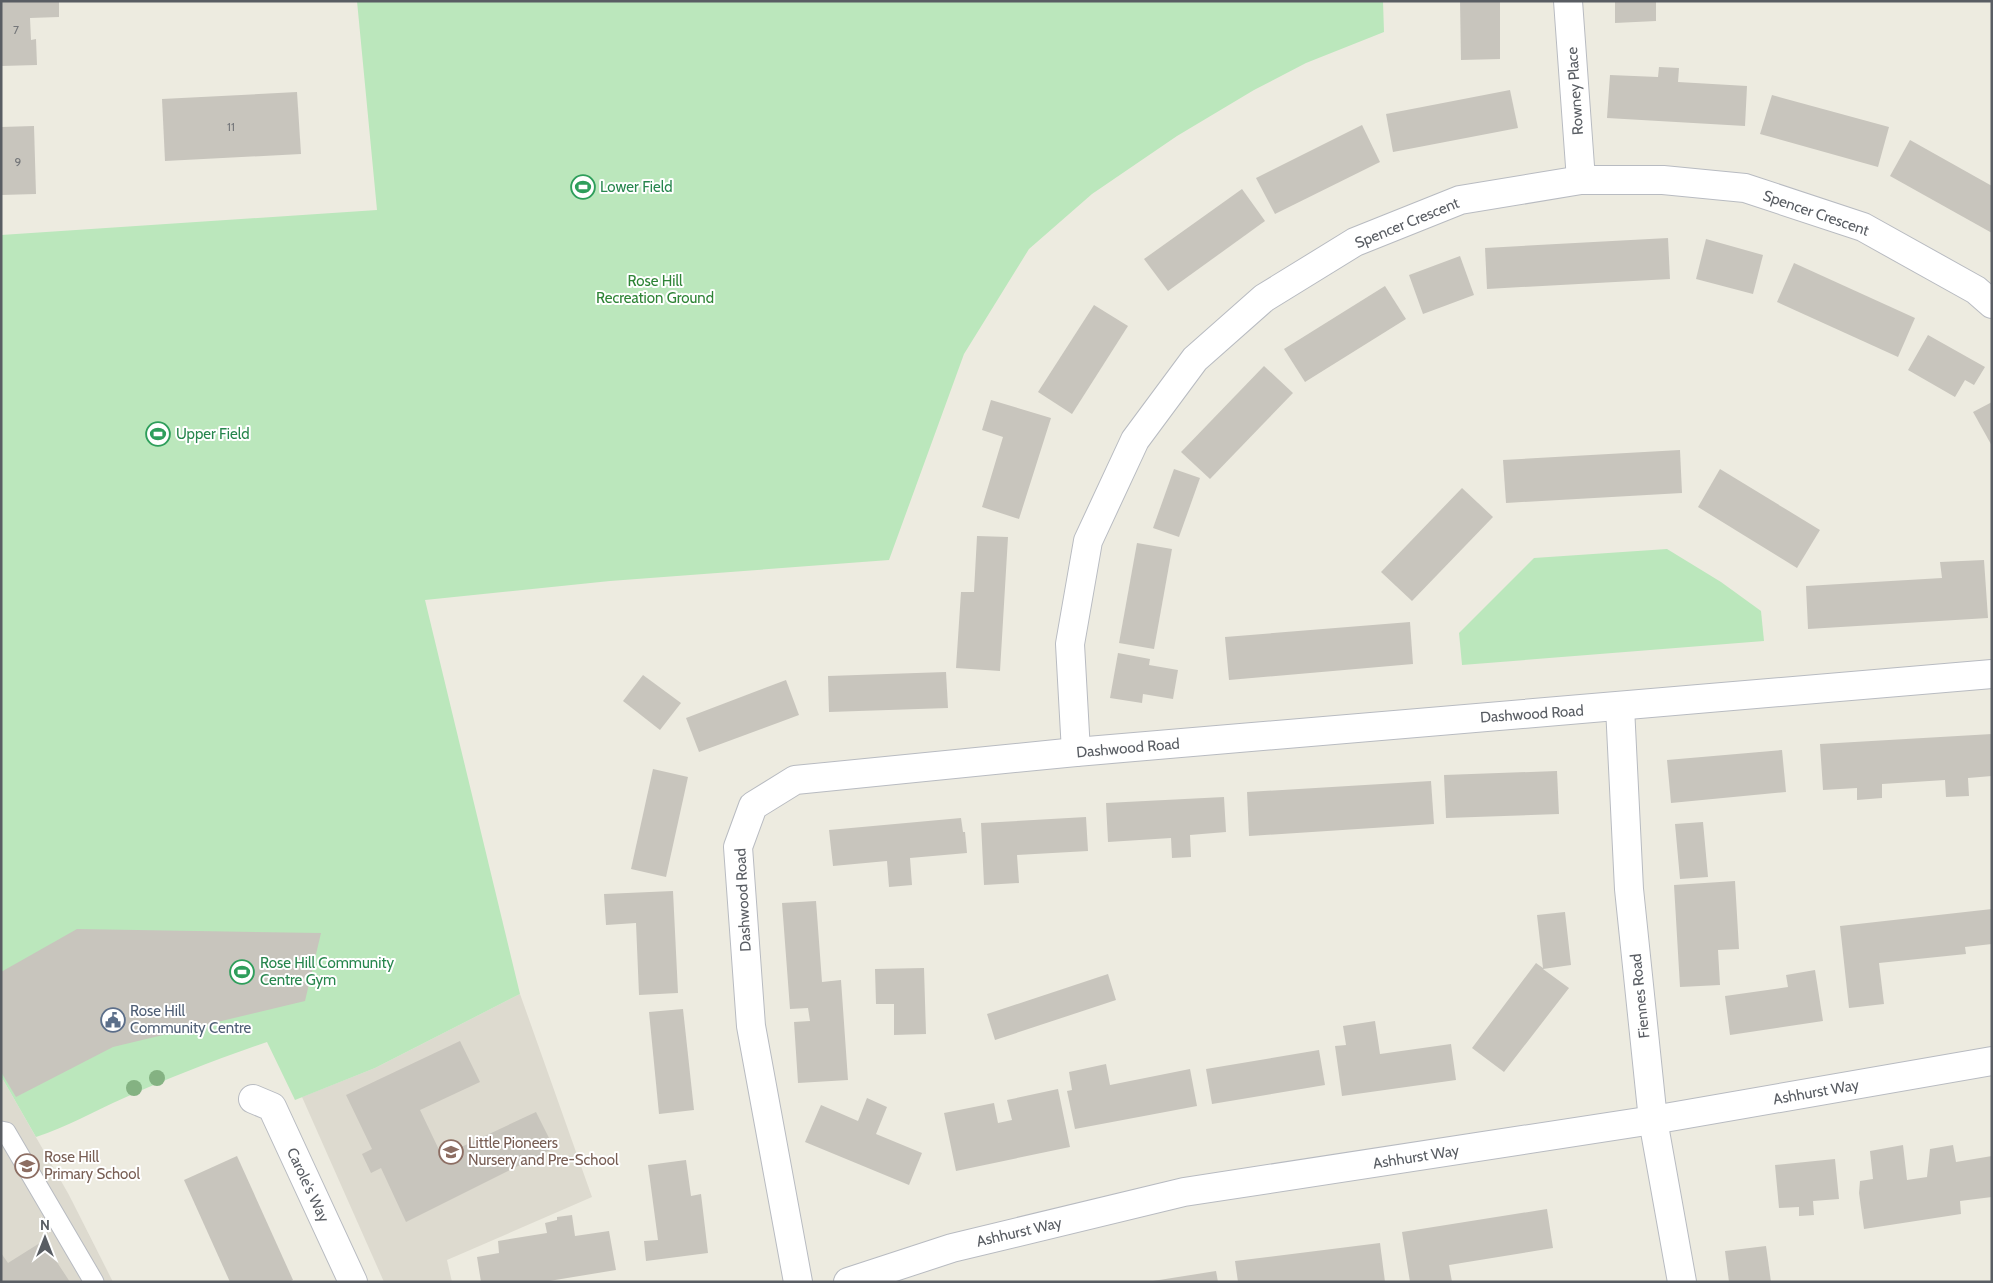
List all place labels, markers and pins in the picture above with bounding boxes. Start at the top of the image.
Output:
sports icon: Lower Field [570,174,596,200]
place label: Lower Field [600,178,673,196]
sports icon: Upper Field [145,421,171,447]
place label: Upper Field [176,425,250,443]
place label: Rose Hill Community Centre Gym [260,954,394,989]
sports icon: Rose Hill Community Centre Gym [229,959,255,985]
place label: Rose Hill Community Centre [130,1002,252,1037]
public building icon: Rose Hill Community Centre [100,1007,126,1033]
place label: Little Pioneers Nursery and Pre-School [468,1134,619,1169]
school or university icon: Little Pioneers Nursery and Pre-School [438,1139,464,1165]
place label: Rose Hill Primary School [44,1148,141,1183]
school or university icon: Rose Hill Primary School [14,1153,40,1179]

